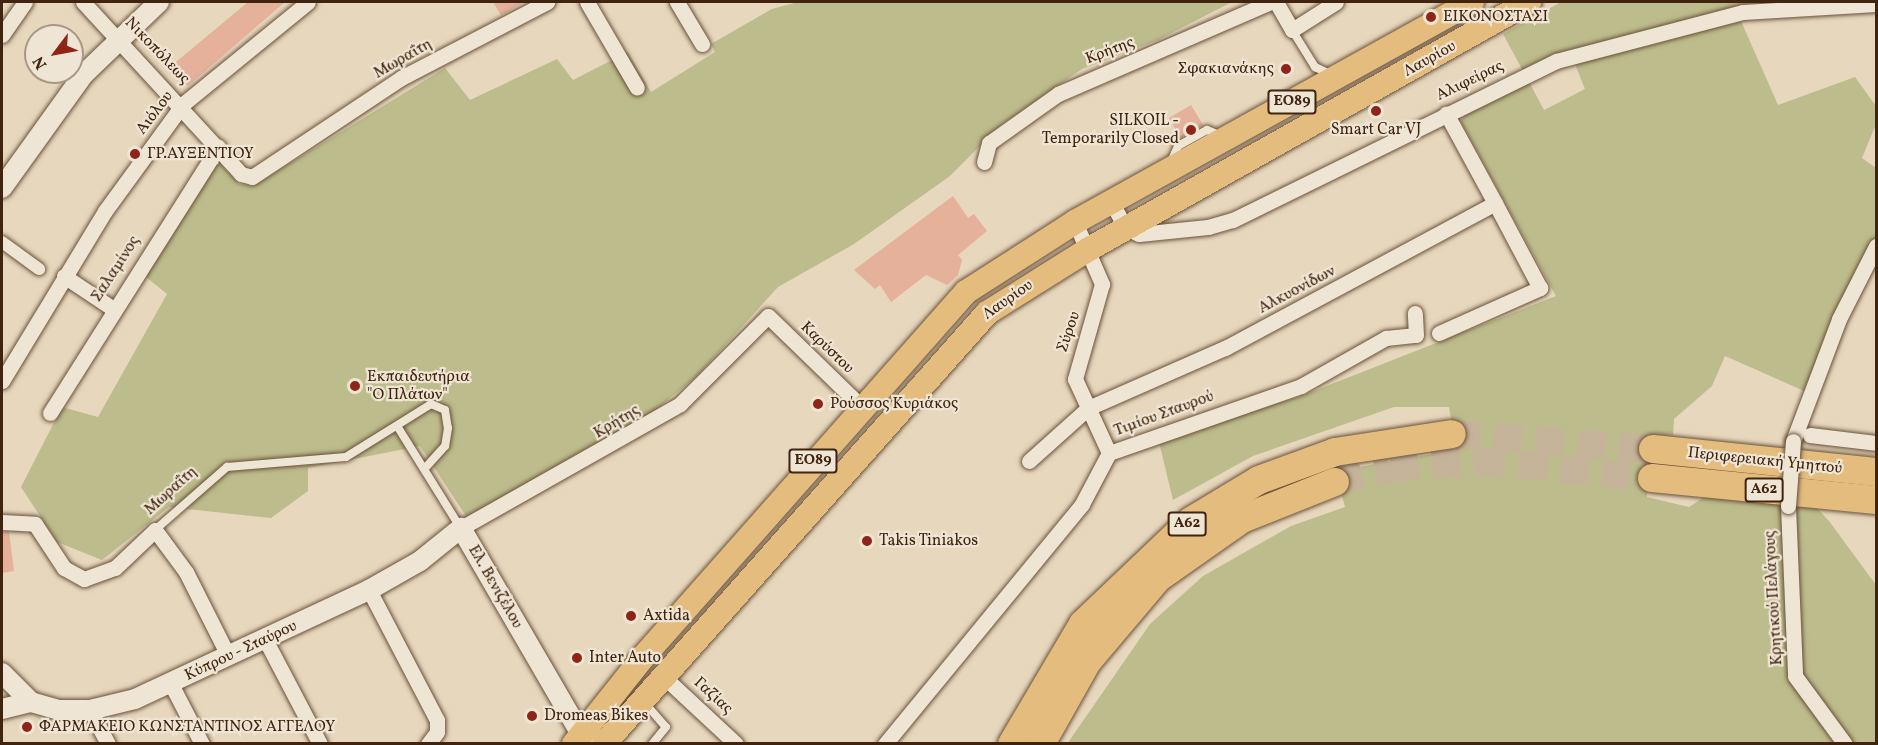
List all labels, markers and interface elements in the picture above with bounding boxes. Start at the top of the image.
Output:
place label: ΕΙΚΟΝΟΣΤΑΣΙ [1443,7,1548,27]
marker: ΕΙΚΟΝΟΣΤΑΣΙ [1424,10,1438,24]
street label: Νικοπόλεως [120,13,194,89]
north arrow [24,24,84,84]
street label: Κρήτης [1083,33,1137,69]
street label: Μωραΐτη [370,35,436,83]
street label: Λαυρίου [1400,37,1460,81]
text: N [28,52,53,73]
street label: Αλιφείρας [1433,56,1507,106]
place label: Σφακιανάκης [1177,59,1274,79]
marker: Σφακιανάκης [1279,62,1293,76]
street label: Αιόλου [132,87,178,139]
road number: ΕΟ89 [1266,90,1318,114]
marker: Smart Car VJ [1369,104,1383,118]
place label: SILKOIL - Temporarily Closed [1041,111,1179,149]
place label: Smart Car VJ [1330,120,1422,140]
marker: SILKOIL - Temporarily Closed [1184,123,1198,137]
place label: ΓΡ.ΑΥΞΕΝΤΙΟΥ [147,144,254,164]
marker: ΓΡ.ΑΥΞΕΝΤΙΟΥ [128,147,142,161]
street label: Σαλαμίνος [88,232,144,306]
street label: Αλκυονίδων [1255,262,1339,318]
street label: Λαυρίου [979,276,1037,324]
street label: Σύρου [1053,309,1085,355]
street label: Καρύστου [796,318,858,378]
place label: Εκπαιδευτήρια "Ο Πλάτων" [367,367,470,405]
marker: Εκπαιδευτήρια "Ο Πλάτων" [348,379,362,393]
street label: Τιμίου Σταυρού [1111,387,1217,441]
place label: Ρούσσος Κυριάκος [830,394,958,414]
marker: Ρούσσος Κυριάκος [811,397,825,411]
street label: Κρήτης [590,401,644,443]
street label: Περιφερειακή Υμηττού [1687,443,1843,479]
road number: ΕΟ89 [788,449,838,473]
street label: Μωραΐτη [141,462,201,520]
road number: Α62 [1744,478,1784,502]
road number: Α62 [1168,512,1206,536]
street label: Κρητικού Πελάγους [1761,530,1787,666]
place label: Takis Tiniakos [879,531,979,551]
marker: Takis Tiniakos [860,534,874,548]
street label: Ελ. Βενιζέλου [463,542,527,632]
place label: Axtida [643,606,690,626]
marker: Axtida [624,609,638,623]
street label: Κύπρου - Σταύρου [182,616,300,686]
place label: Inter Auto [589,648,661,668]
marker: Inter Auto [570,651,584,665]
street label: Γαζίας [689,673,737,719]
place label: Dromeas Bikes [544,706,648,726]
marker: Dromeas Bikes [525,709,539,723]
place label: ΦΑΡΜΑΚΕΙΟ ΚΩΝΣΤΑΝΤΙΝΟΣ ΑΓΓΕΛΟΥ [39,717,335,737]
marker: ΦΑΡΜΑΚΕΙΟ ΚΩΝΣΤΑΝΤΙΝΟΣ ΑΓΓΕΛΟΥ [20,720,34,734]

